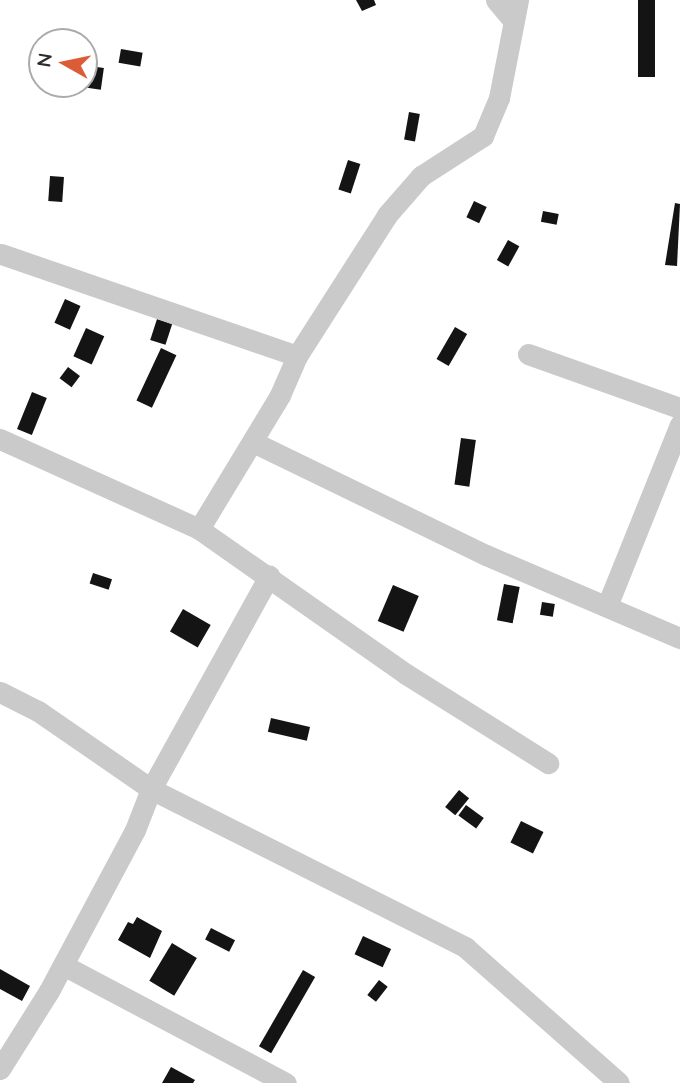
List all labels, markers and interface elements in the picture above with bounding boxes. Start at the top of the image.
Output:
north arrow [28,28,98,98]
text: N [31,51,57,69]

